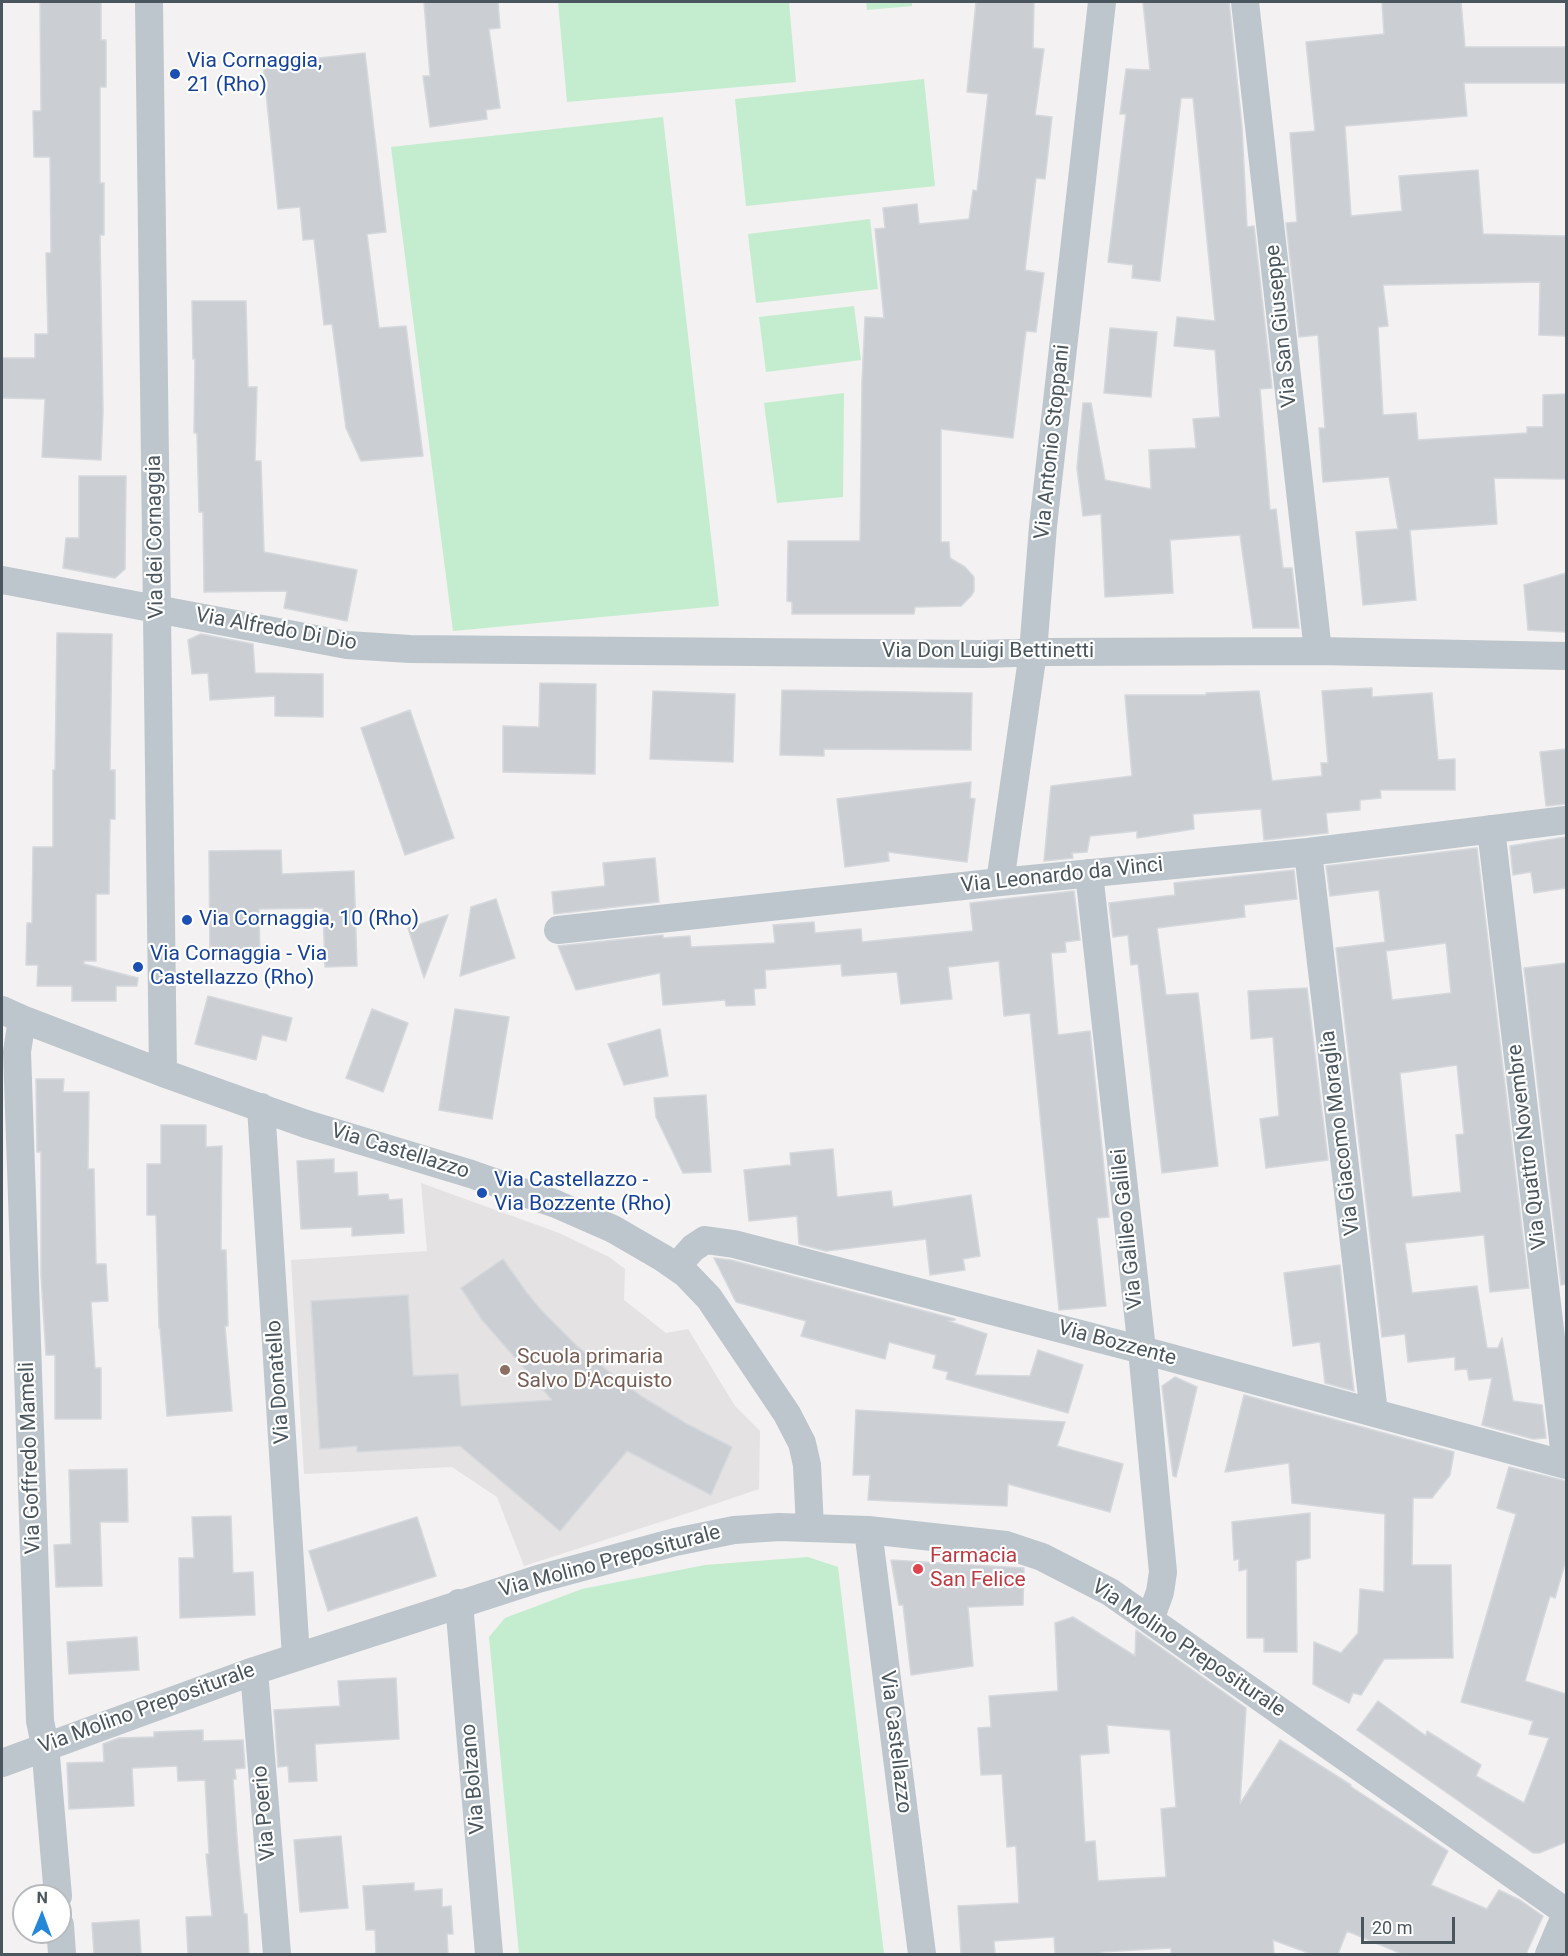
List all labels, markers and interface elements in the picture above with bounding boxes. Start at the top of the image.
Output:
place label: Via Cornaggia, 21 (Rho) [187,49,322,99]
marker: Via Cornaggia, 21 (Rho) [168,67,182,81]
street label: Via San Giuseppe [1261,243,1303,409]
street label: Via Antonio Stoppani [1030,343,1076,541]
street label: Via dei Cornaggia [142,455,170,619]
street label: Via Alfredo Di Dio [193,603,359,657]
street label: Via Don Luigi Bettinetti [882,639,1094,665]
street label: Via Leonardo da Vinci [960,853,1164,899]
place label: Via Cornaggia, 10 (Rho) [199,907,419,933]
marker: Via Cornaggia, 10 (Rho) [180,913,194,927]
place label: Via Cornaggia - Via Castellazzo (Rho) [150,942,327,992]
marker: Via Cornaggia - Via Castellazzo (Rho) [131,960,145,974]
street label: Via Giacomo Moraglia [1316,1029,1366,1237]
street label: Via Quattro Novembre [1503,1043,1553,1251]
street label: Via Castellazzo [328,1119,472,1185]
street label: Via Galileo Galilei [1107,1147,1149,1311]
place label: Via Castellazzo - Via Bozzente (Rho) [494,1168,672,1218]
marker: Via Castellazzo - Via Bozzente (Rho) [475,1186,489,1200]
street label: Via Bozzente [1055,1316,1179,1372]
street label: Via Donatello [262,1319,296,1445]
place label: Scuola primaria Salvo D'Acquisto [517,1345,672,1395]
street label: Via Goffredo Mameli [15,1361,47,1555]
marker: Scuola primaria Salvo D'Acquisto [498,1363,512,1377]
street label: Via Molino Prepositurale [497,1520,723,1604]
place label: Farmacia San Felice [930,1544,1026,1594]
marker: Farmacia San Felice [911,1562,925,1576]
street label: Via Molino Prepositurale [1086,1575,1290,1723]
street label: Via Molino Prepositurale [35,1658,259,1760]
street label: Via Castellazzo [874,1669,916,1815]
street label: Via Bolzano [457,1723,491,1835]
street label: Via Poerio [248,1764,282,1862]
north arrow [12,1884,72,1944]
text: N [36,1888,48,1907]
scale bar [1364,1905,1458,1943]
text: 20 m [1372,1917,1412,1938]

